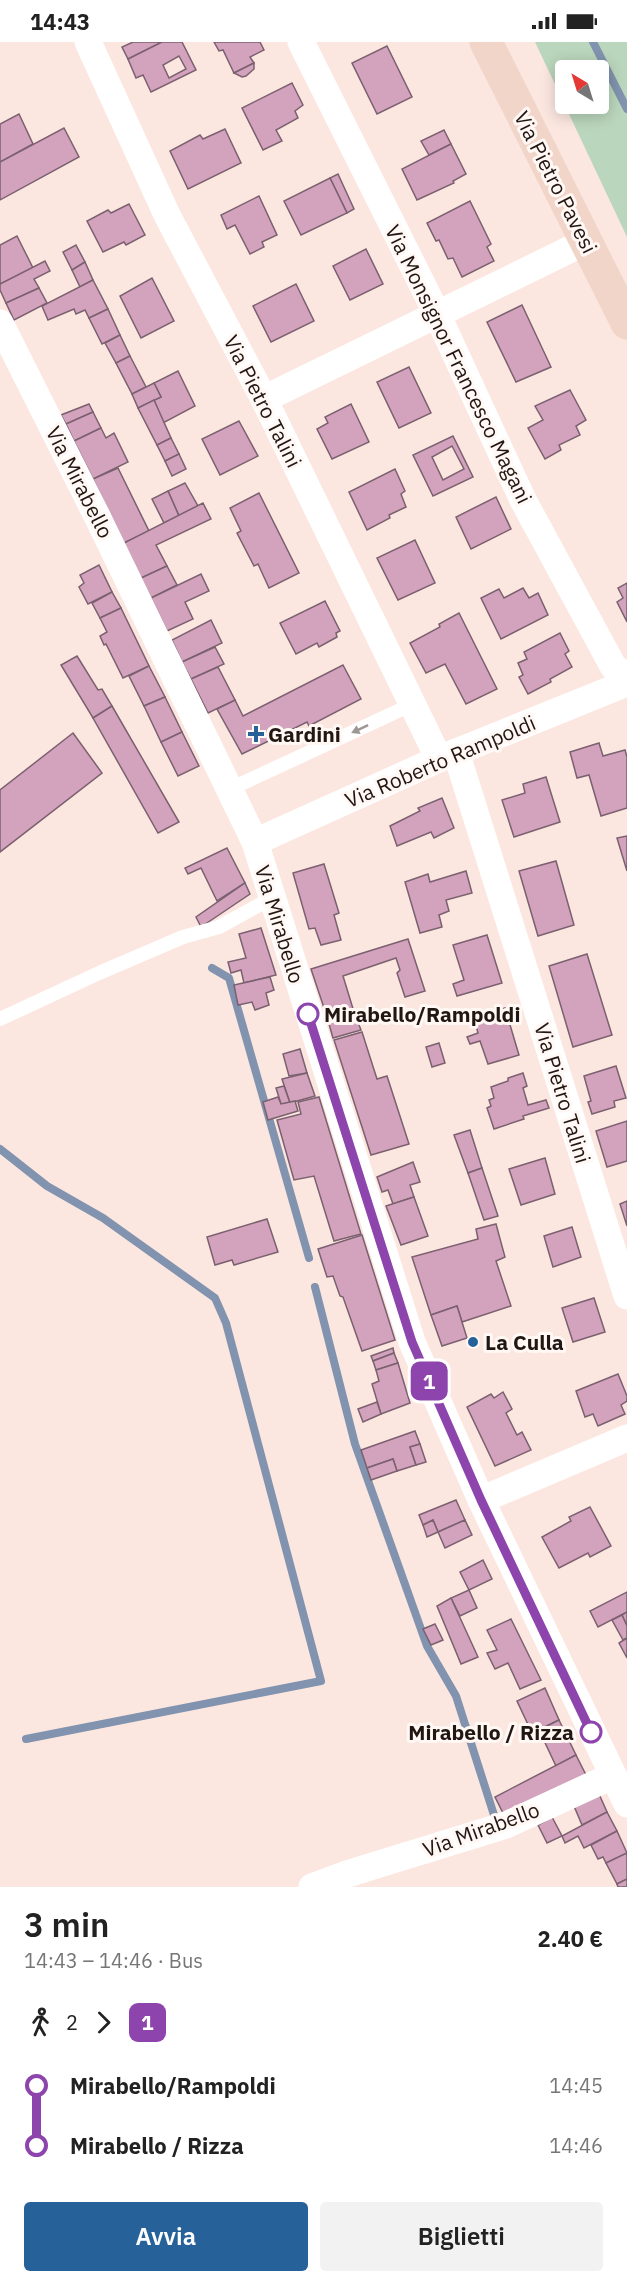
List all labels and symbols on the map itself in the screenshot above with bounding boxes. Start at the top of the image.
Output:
north arrow [555,60,609,114]
street label: Via Pietro Pavesi [508,106,604,258]
street label: Via Monsignor Francesco Magani [379,220,539,508]
street label: Via Pietro Talini [218,330,308,472]
street label: Via Mirabello [40,421,120,543]
street label: Via Roberto Rampoldi [340,708,540,814]
place label: Gardini [268,720,341,748]
one-way arrow [351,725,368,734]
marker: Gardini [249,727,263,741]
street label: Via Mirabello [249,862,311,986]
place label: Mirabello/Rampoldi [324,1000,520,1028]
marker: Mirabello/Rampoldi [297,1003,319,1025]
street label: Via Pietro Talini [528,1019,598,1167]
place label: La Culla [485,1328,564,1356]
marker: La Culla [466,1335,480,1349]
line badge: 1 [410,1362,448,1400]
place label: Mirabello / Rizza [408,1718,574,1746]
marker: Mirabello / Rizza [580,1721,602,1743]
street label: Via Mirabello [419,1795,543,1863]

